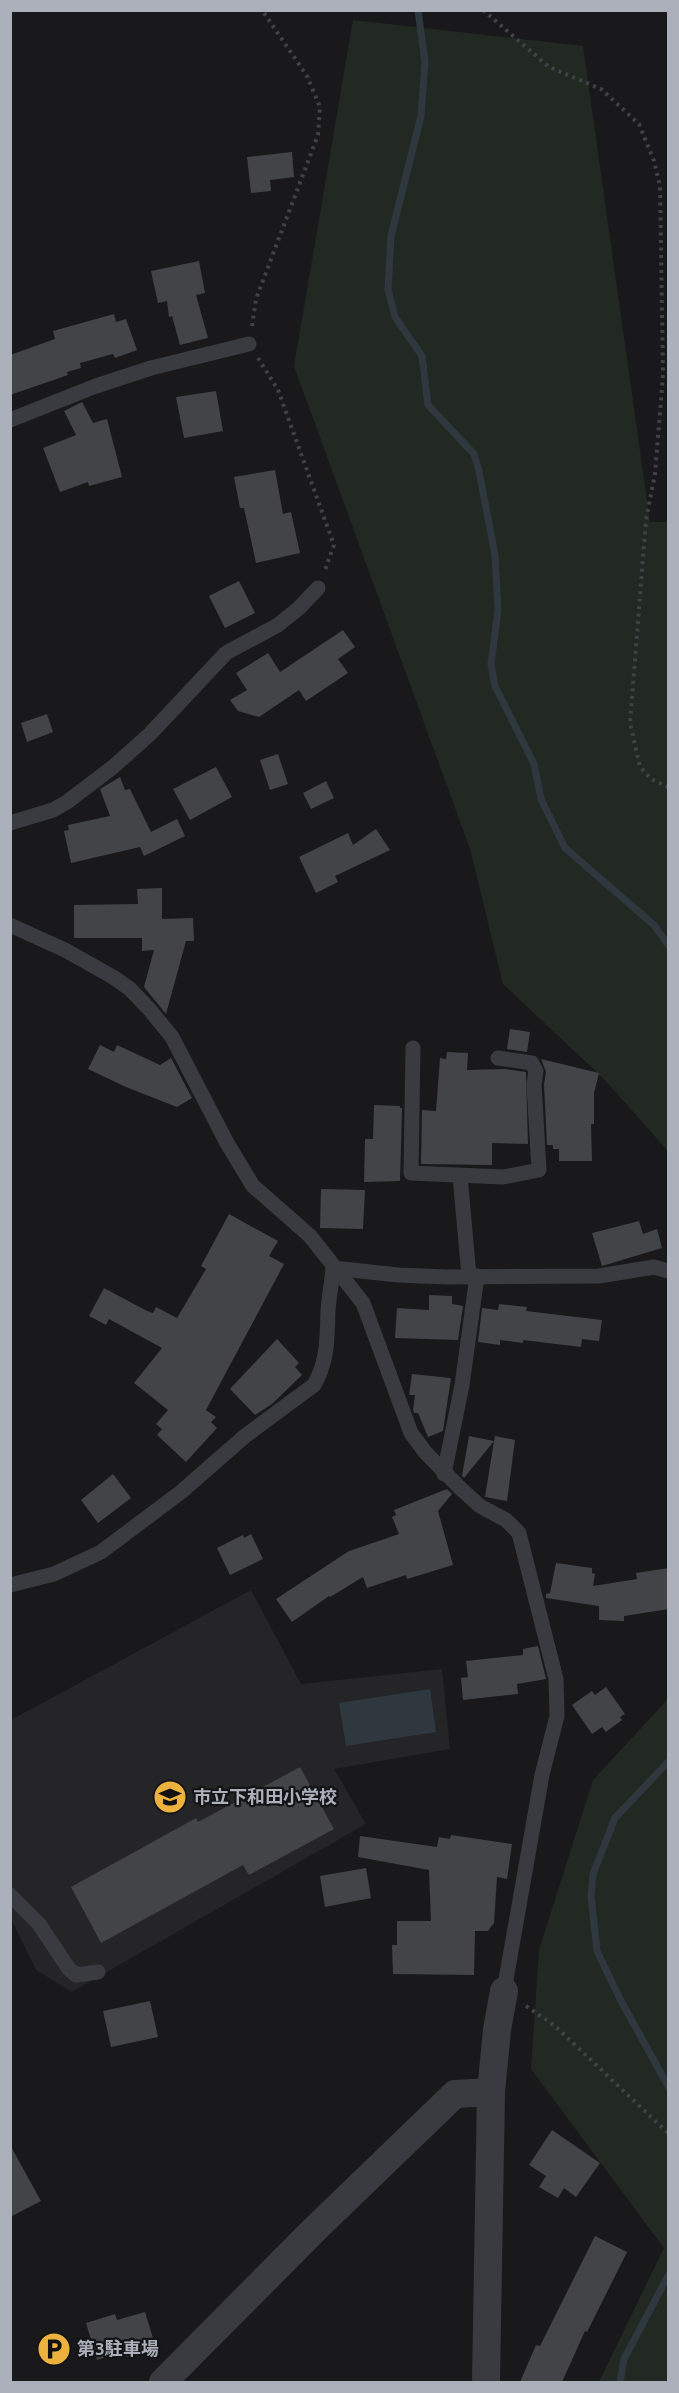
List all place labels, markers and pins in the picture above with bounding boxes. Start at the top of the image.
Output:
school or university icon: 市立下和田小学校 [152,1779,188,1815]
place label: 市立下和田小学校 [193,1786,337,1808]
parking icon: 第3駐車場 [36,2331,72,2367]
place label: 第3駐車場 [77,2338,159,2360]

